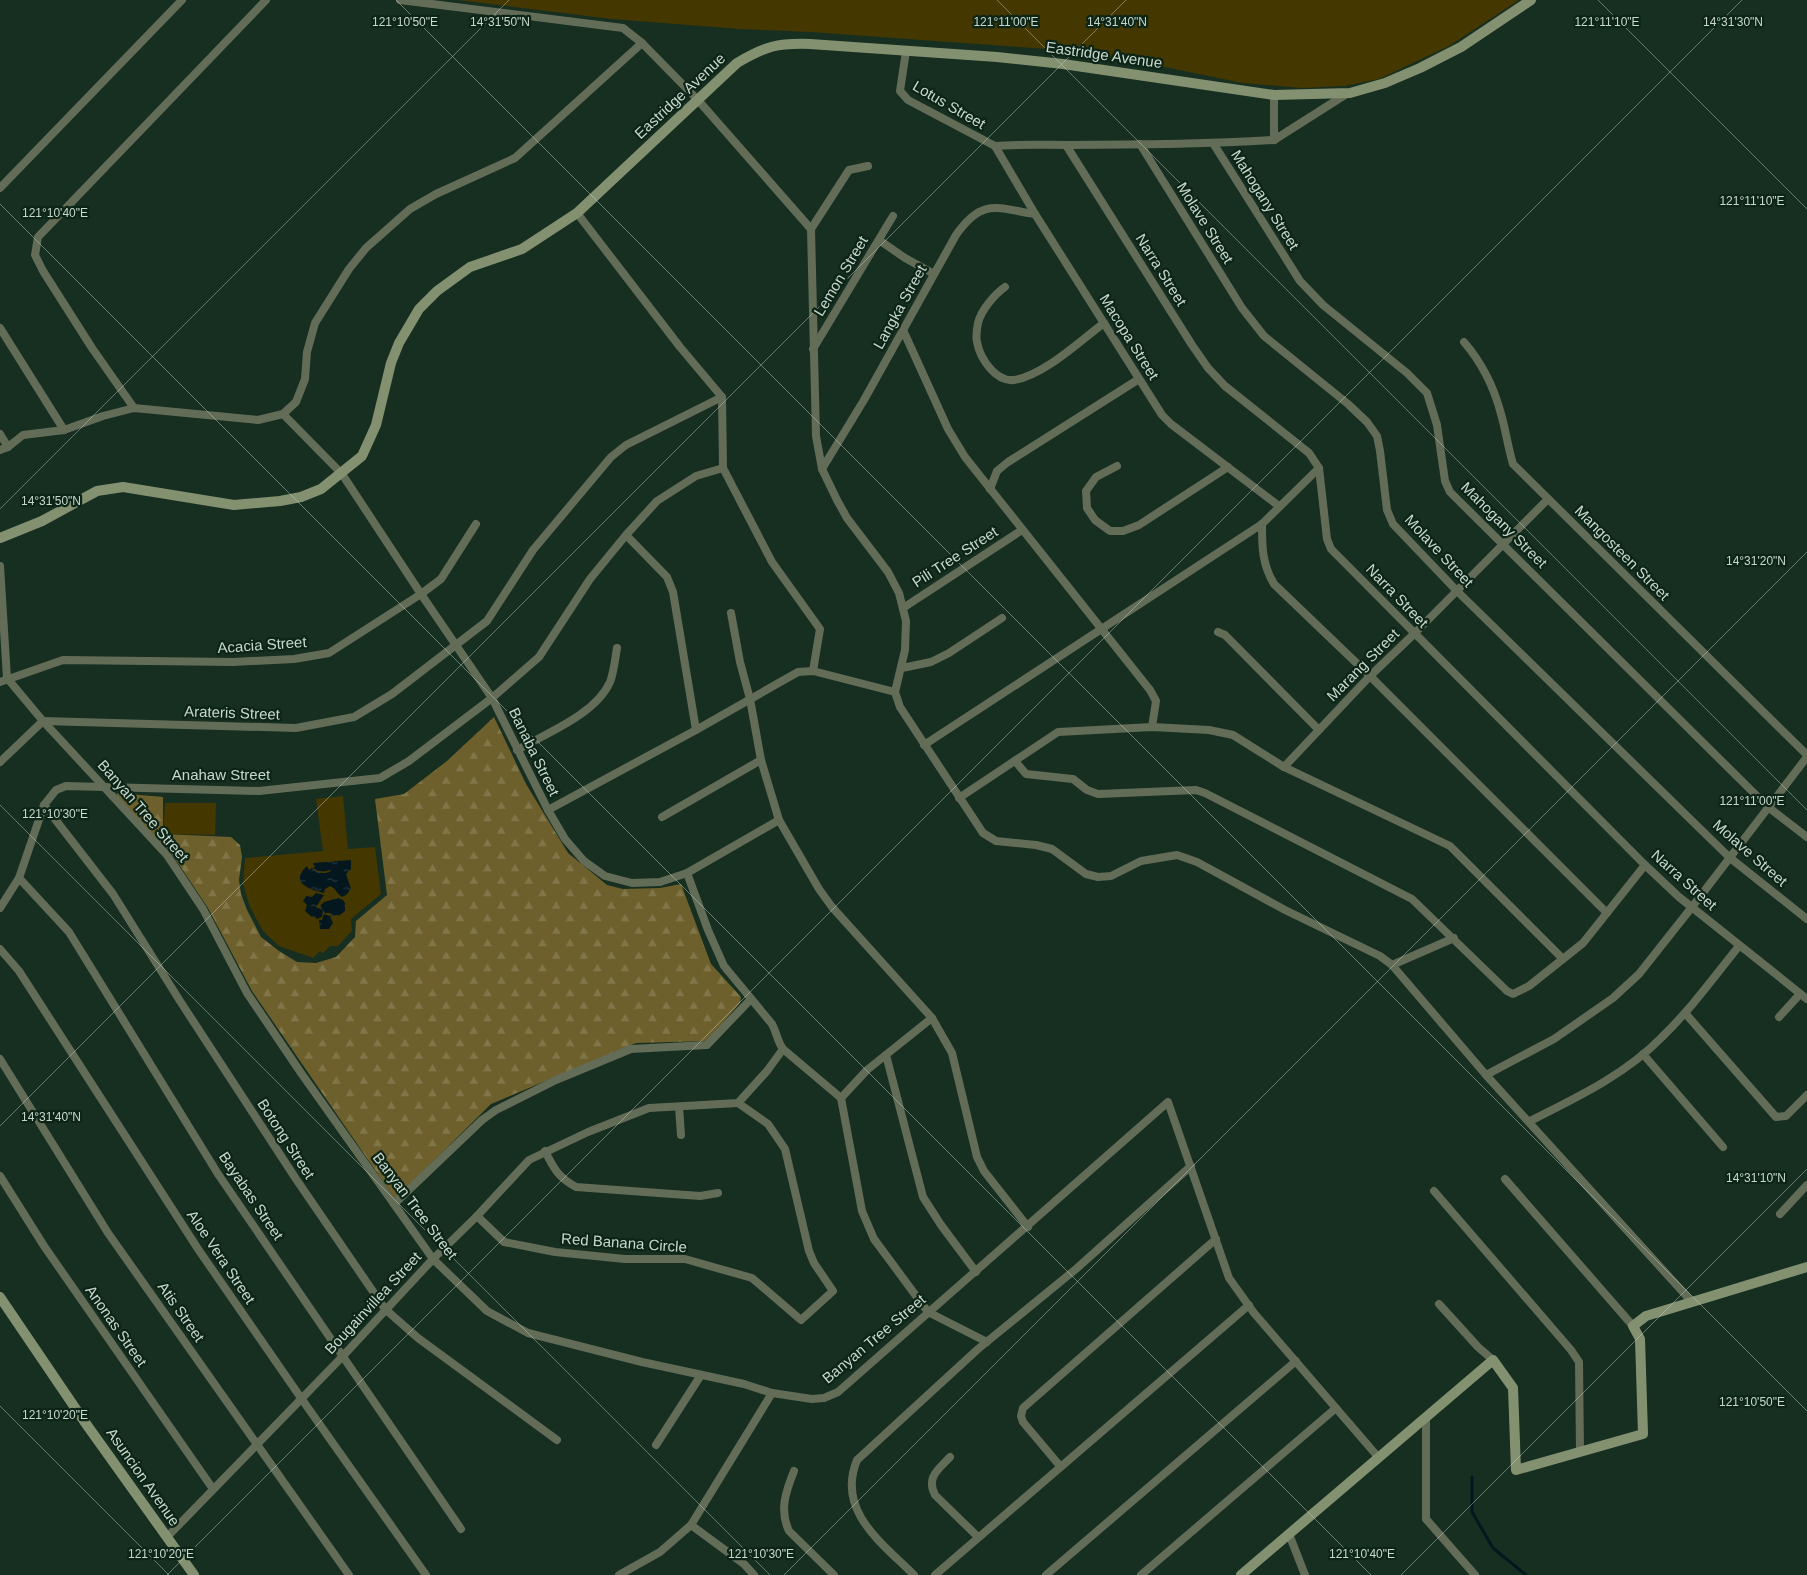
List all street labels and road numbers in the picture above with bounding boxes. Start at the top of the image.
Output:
street label: Eastridge Avenue [1045,38,1163,71]
street label: Eastridge Avenue [631,49,728,142]
street label: Lotus Street [910,77,989,133]
street label: Mahogany Street [1228,147,1303,253]
street label: Molave Street [1174,179,1238,267]
street label: Narra Street [1133,231,1191,310]
street label: Lemon Street [810,232,871,319]
street label: Langka Street [869,261,930,352]
street label: Macopa Street [1096,291,1163,383]
street label: Mahogany Street [1458,478,1551,572]
street label: Mangosteen Street [1572,502,1674,604]
street label: Molave Street [1402,511,1478,591]
street label: Pili Tree Street [909,522,1001,590]
street label: Narra Street [1363,560,1432,632]
street label: Marang Street [1323,624,1403,704]
street label: Acacia Street [217,633,308,656]
street label: Arateris Street [184,702,281,723]
street label: Banaba Street [506,705,563,799]
street label: Banyan Tree Street [95,756,193,866]
street label: Anahaw Street [172,766,271,783]
street label: Molave Street [1710,816,1791,890]
street label: Narra Street [1648,846,1721,914]
street label: Botong Street [254,1096,319,1183]
street label: Bayabas Street [216,1148,288,1244]
street label: Banyan Tree Street [370,1149,462,1263]
street label: Aloe Vera Street [184,1207,259,1307]
street label: Red Banana Circle [561,1230,687,1255]
street label: Bougainvillea Street [321,1247,425,1357]
street label: Atis Street [155,1278,209,1346]
street label: Anonas Street [82,1282,151,1370]
street label: Banyan Tree Street [819,1290,929,1387]
street label: Asuncion Avenue [103,1424,184,1529]

